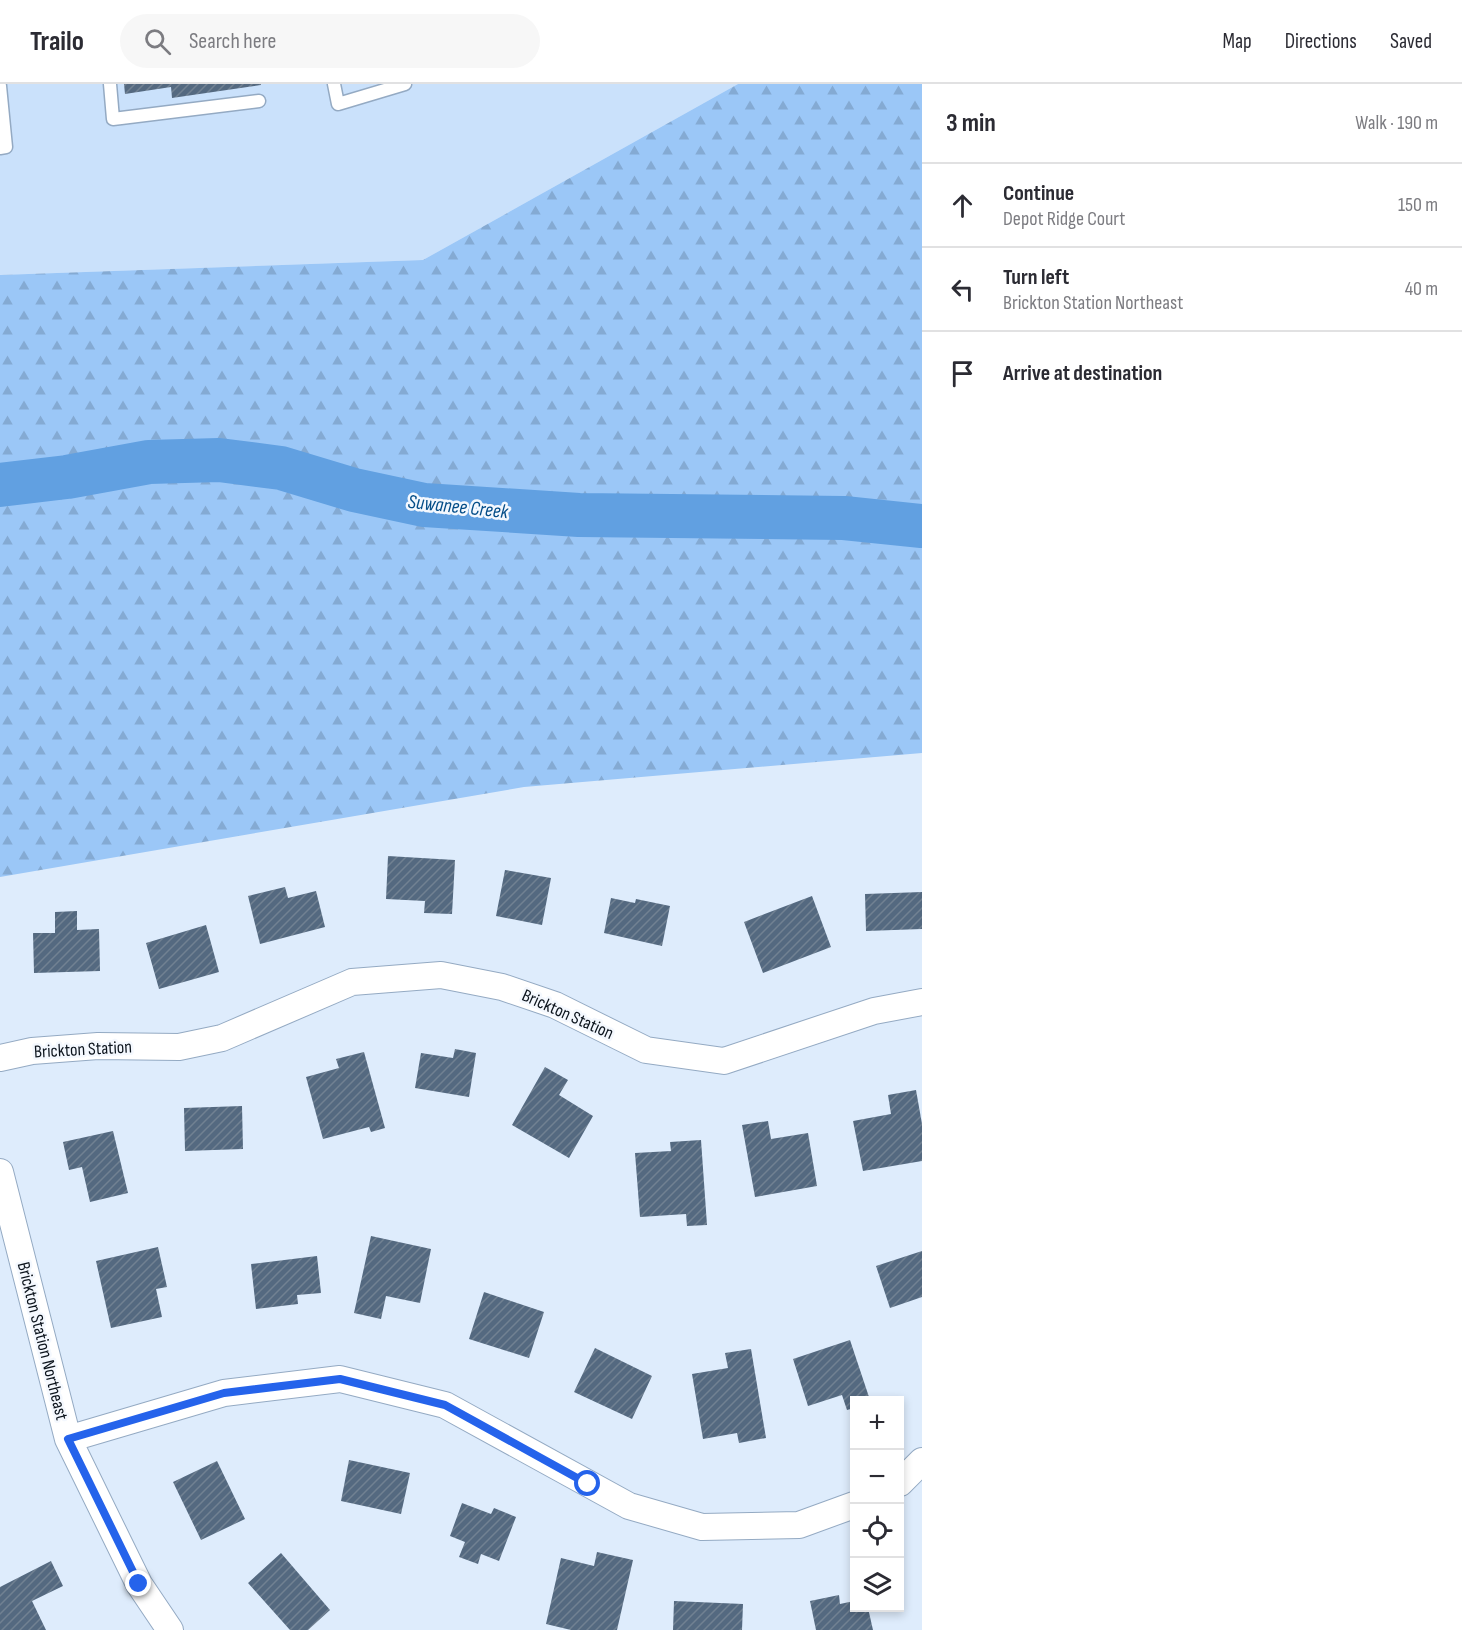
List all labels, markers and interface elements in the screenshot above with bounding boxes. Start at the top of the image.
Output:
search box [120,14,540,68]
text: Trailo [30,25,84,58]
icon: search [141,25,174,58]
text: Search here [189,28,276,55]
text: Map [1222,29,1252,54]
text: Directions [1285,29,1357,54]
text: Saved [1390,29,1432,54]
text: 3 min [946,108,996,139]
text: Walk · 190 m [1355,111,1438,135]
text: Continue [1003,180,1074,207]
icon: ahead [946,189,979,222]
text: 150 m [1398,193,1438,217]
text: Depot Ridge Court [1003,207,1125,231]
text: Turn left [1003,264,1069,291]
icon: left [946,273,979,306]
text: 40 m [1405,277,1438,301]
text: Brickton Station Northeast [1003,291,1183,315]
icon: arrive [946,357,979,390]
text: Arrive at destination [1003,360,1162,387]
water label: Suwanee Creek [407,490,510,524]
street label: Brickton Station [519,985,617,1044]
street label: Brickton Station [34,1036,133,1063]
street label: Brickton Station Northeast [13,1260,72,1423]
map controls [850,1396,904,1612]
button: + [850,1396,904,1450]
button: − [850,1450,904,1504]
route start [574,1470,600,1496]
button: locate [850,1504,904,1558]
button: layers [850,1558,904,1612]
route end [125,1570,151,1596]

